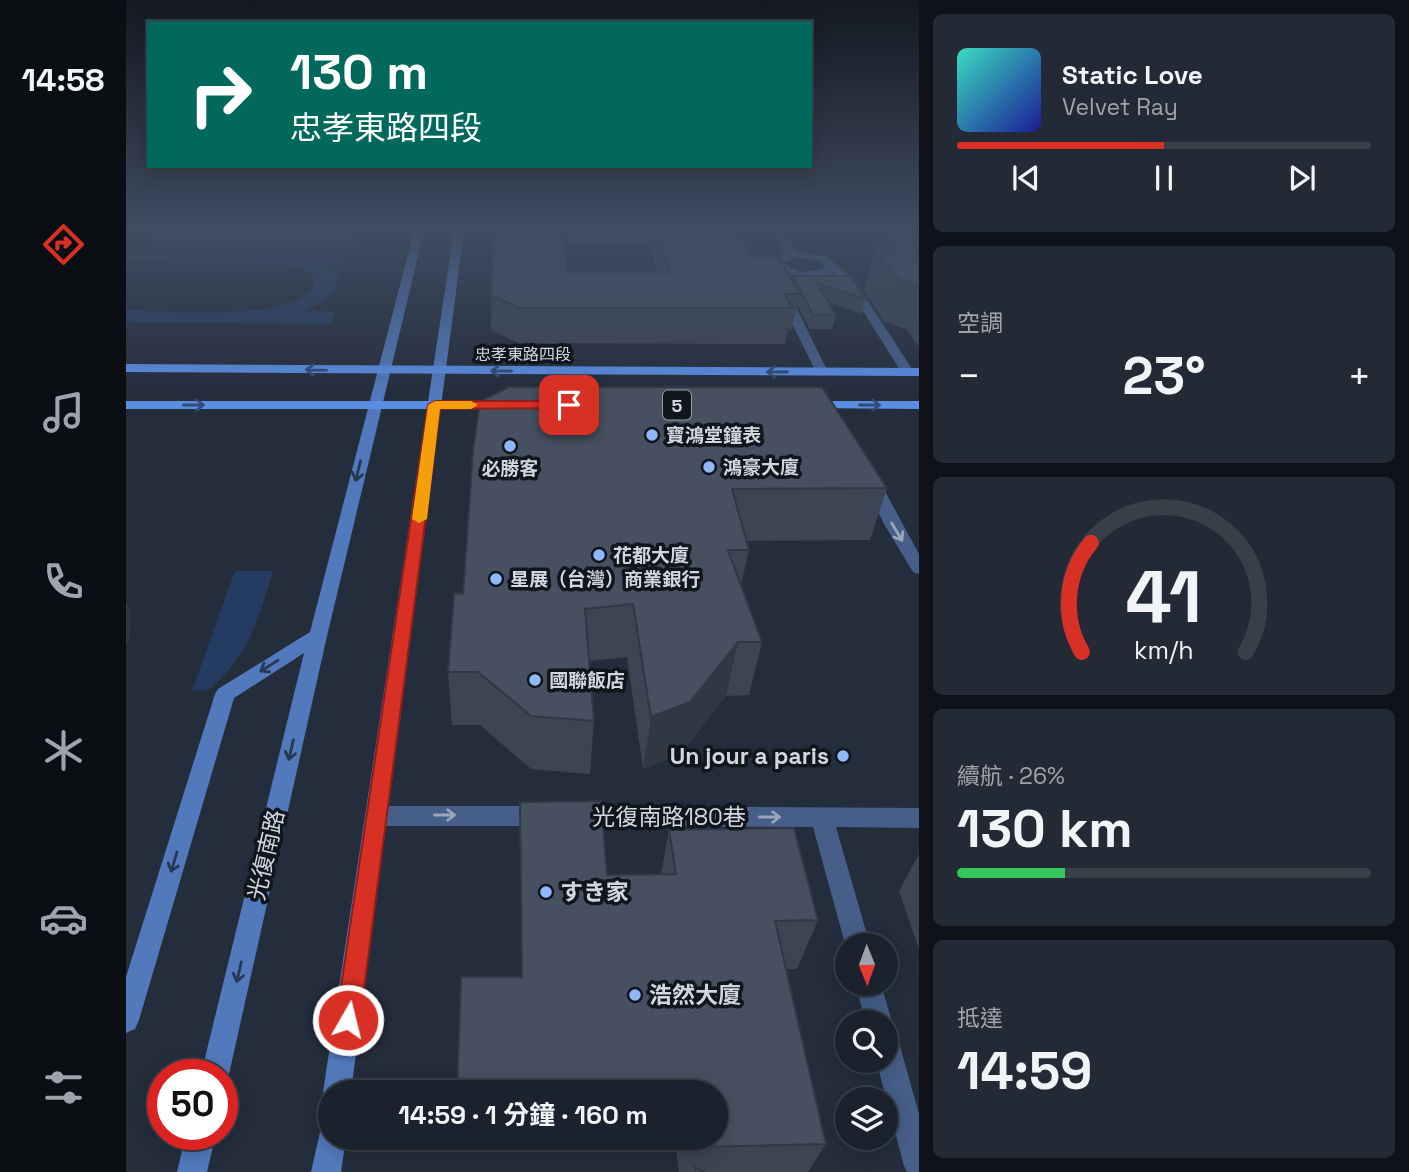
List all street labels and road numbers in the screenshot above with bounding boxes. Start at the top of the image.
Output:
street label: 忠孝東路四段 [475,344,571,365]
road number: 5 [663,390,691,419]
street label: 光復南路180巷 [592,802,746,832]
street label: 光復南路 [241,807,291,903]

